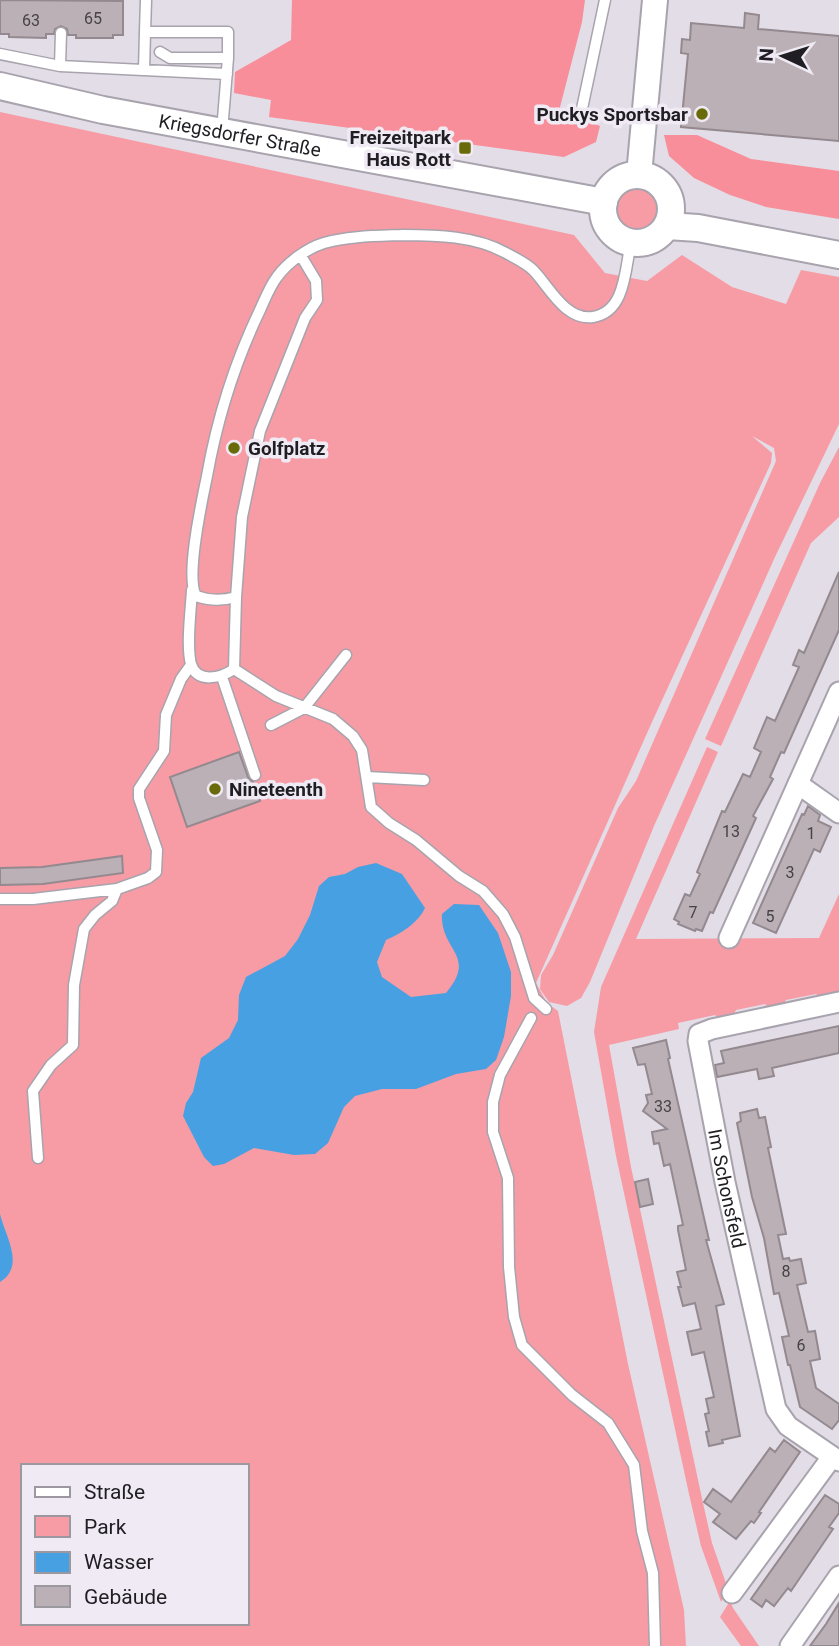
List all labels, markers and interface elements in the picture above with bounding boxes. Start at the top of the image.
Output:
house number: 65 [84,9,102,28]
house number: 63 [22,11,40,30]
north arrow [748,21,818,91]
text: N [755,47,778,62]
place label: Puckys Sportsbar [536,103,688,126]
marker: Puckys Sportsbar [694,106,710,122]
street label: Kriegsdorfer Straße [157,109,323,161]
place label: Freizeitpark Haus Rott [350,126,452,171]
marker: Freizeitpark Haus Rott [457,140,473,156]
place label: Golfplatz [248,437,326,460]
marker: Golfplatz [226,440,242,456]
place label: Nineteenth [229,778,323,801]
marker: Nineteenth [207,781,223,797]
house number: 13 [722,822,740,841]
house number: 1 [807,824,816,843]
house number: 3 [786,863,795,882]
house number: 7 [689,903,698,922]
house number: 5 [766,907,775,926]
house number: 33 [654,1097,672,1116]
street label: Im Schonsfeld [704,1127,751,1250]
house number: 8 [782,1262,791,1281]
house number: 6 [797,1336,806,1355]
legend [21,1464,248,1625]
text: Straße [84,1480,145,1504]
text: Park [84,1515,127,1539]
text: Wasser [84,1550,154,1574]
text: Gebäude [84,1585,167,1609]

